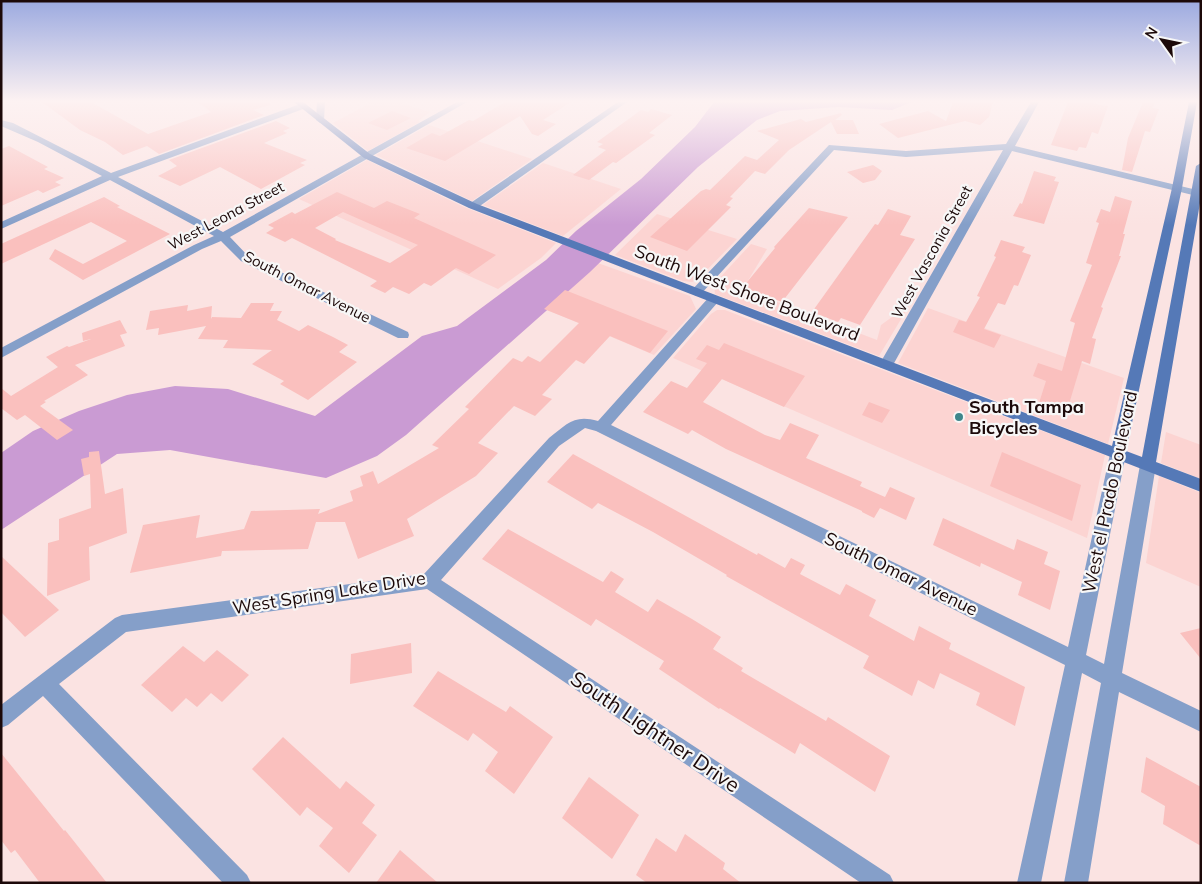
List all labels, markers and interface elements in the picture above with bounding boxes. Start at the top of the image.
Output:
north arrow [1137,15,1187,65]
text: N [1141,24,1162,42]
street label: West Leona Street [165,177,287,254]
street label: West Vasconia Street [887,182,976,322]
street label: South West Shore Boulevard [631,239,863,346]
street label: South Omar Avenue [241,246,374,327]
street label: West el Prado Boulevard [1077,389,1142,595]
place label: South Tampa Bicycles [969,395,1084,439]
marker: South Tampa Bicycles [953,411,965,423]
street label: South Omar Avenue [821,526,982,621]
street label: West Spring Lake Drive [231,566,427,619]
street label: South Lightner Drive [566,665,745,797]

